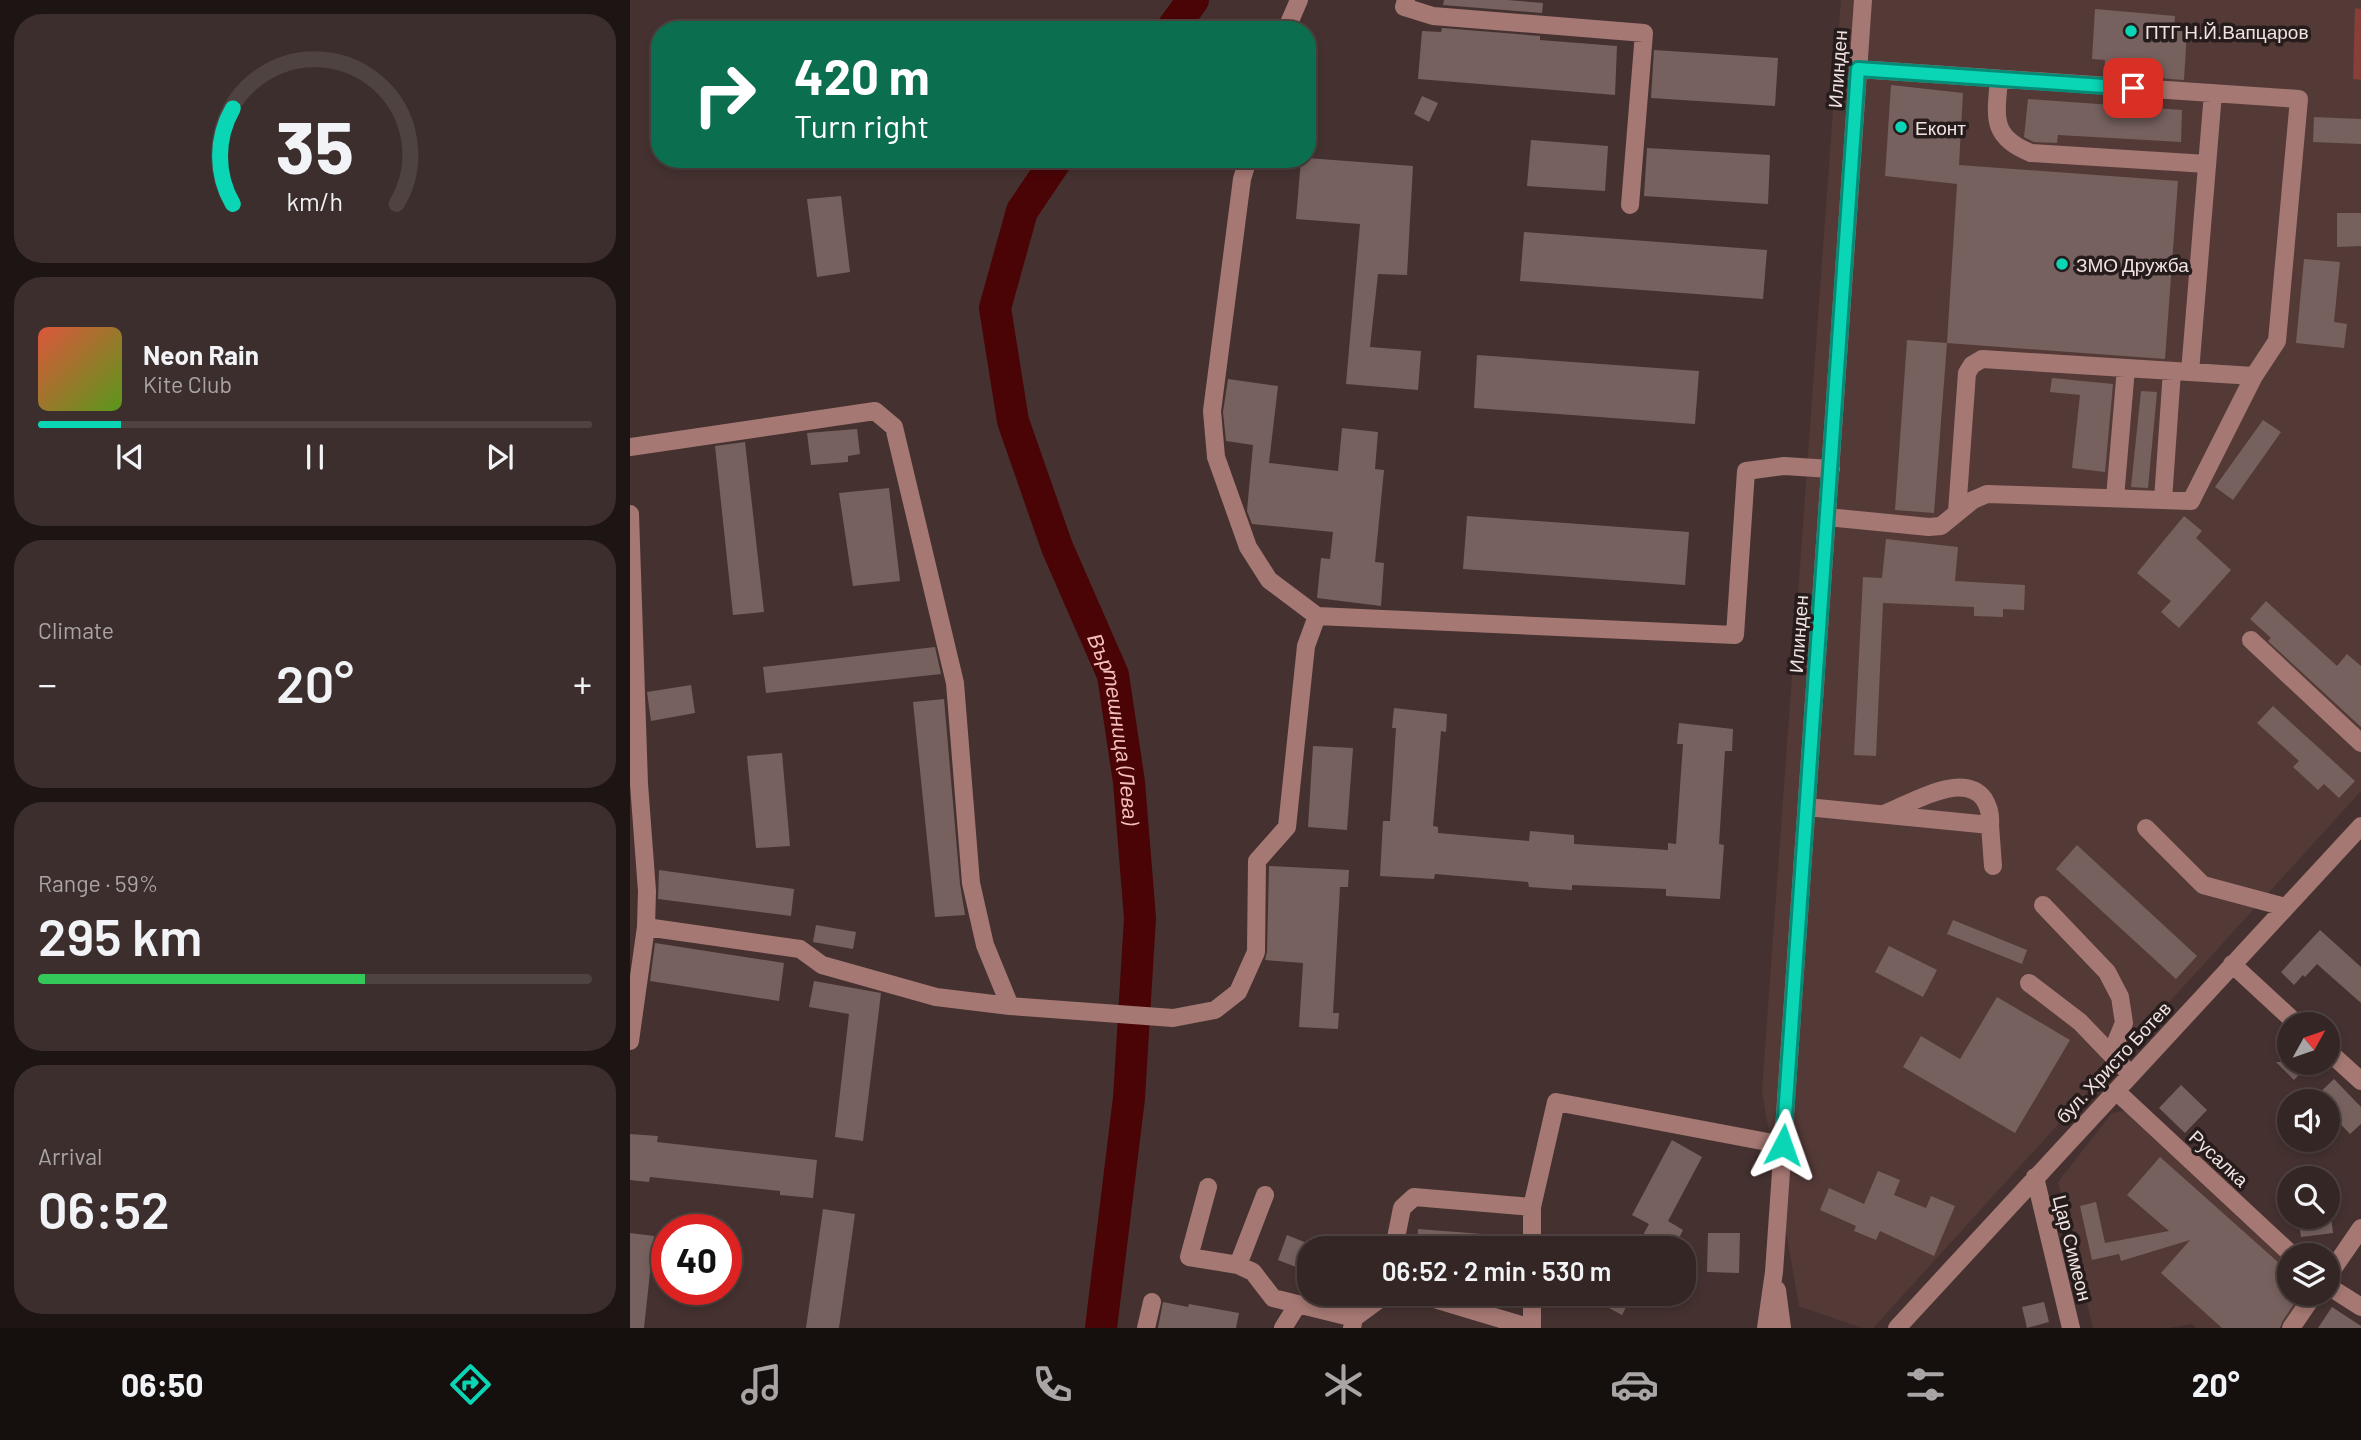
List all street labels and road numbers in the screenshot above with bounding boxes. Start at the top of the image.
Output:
street label: Илинден [1823,29,1851,109]
street label: Илинден [1784,594,1812,674]
street label: бул. Христо Ботев [2051,996,2175,1128]
street label: Русалка [2185,1125,2254,1191]
street label: Цар Симеон [2049,1193,2097,1303]

